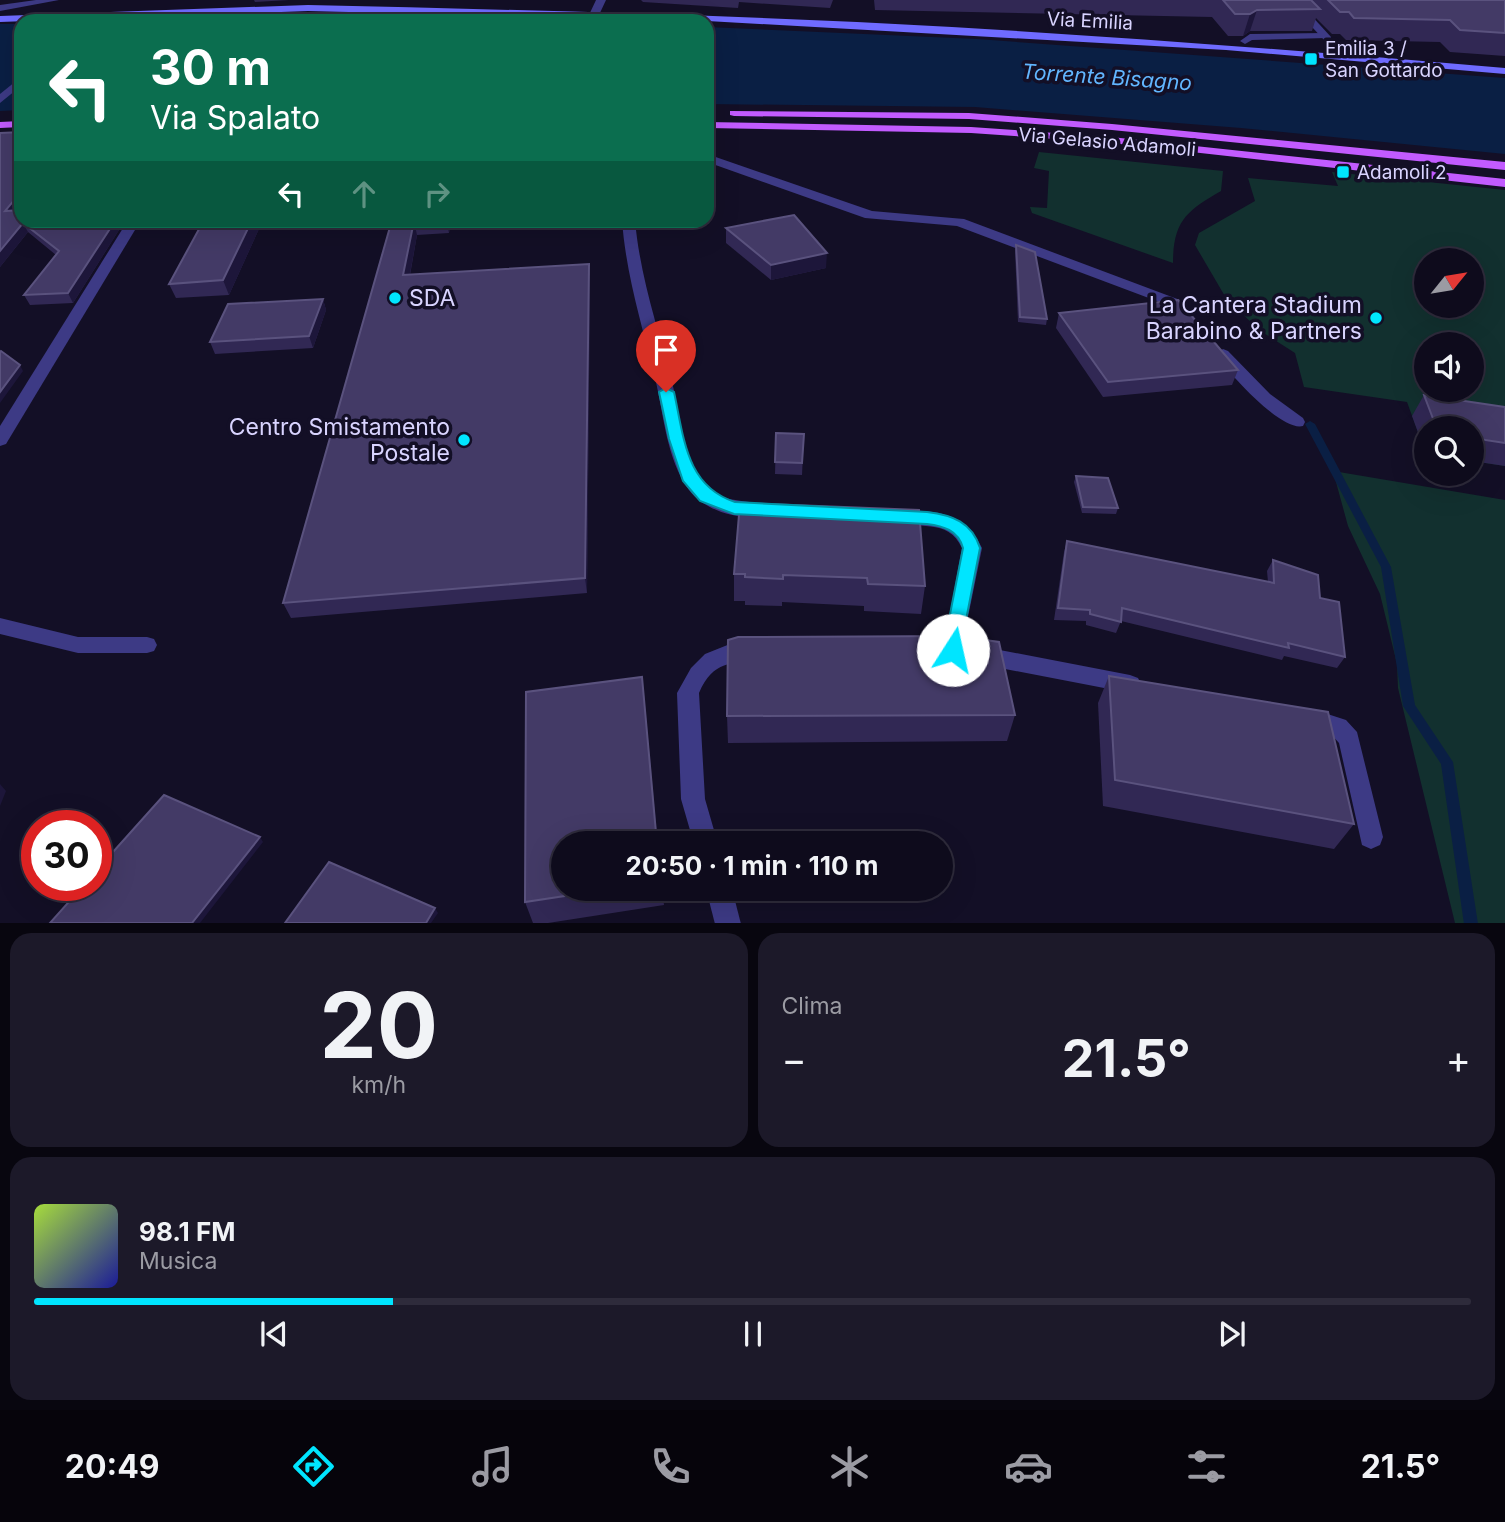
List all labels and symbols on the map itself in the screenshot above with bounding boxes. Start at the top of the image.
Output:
street label: Via Emilia [1046,7,1134,35]
place label: Emilia 3 / San Gottardo [1325,37,1443,82]
marker: Emilia 3 / San Gottardo [1303,51,1319,67]
water label: Torrente Bisagno [1021,59,1193,95]
street label: Via Gelasio Adamoli [1017,123,1197,161]
place label: Adamoli 2 [1357,161,1447,184]
marker: Adamoli 2 [1335,164,1351,180]
north arrow [1414,248,1484,318]
place label: SDA [409,284,456,312]
marker: SDA [387,290,403,306]
place label: La Cantera Stadium Barabino & Partners [1146,291,1362,345]
marker: La Cantera Stadium Barabino & Partners [1368,310,1384,326]
pin [636,320,696,392]
place label: Centro Smistamento Postale [229,413,450,467]
marker: Centro Smistamento Postale [456,432,472,448]
position arrow [916,613,990,687]
speed limit sign: 30 [21,810,112,901]

